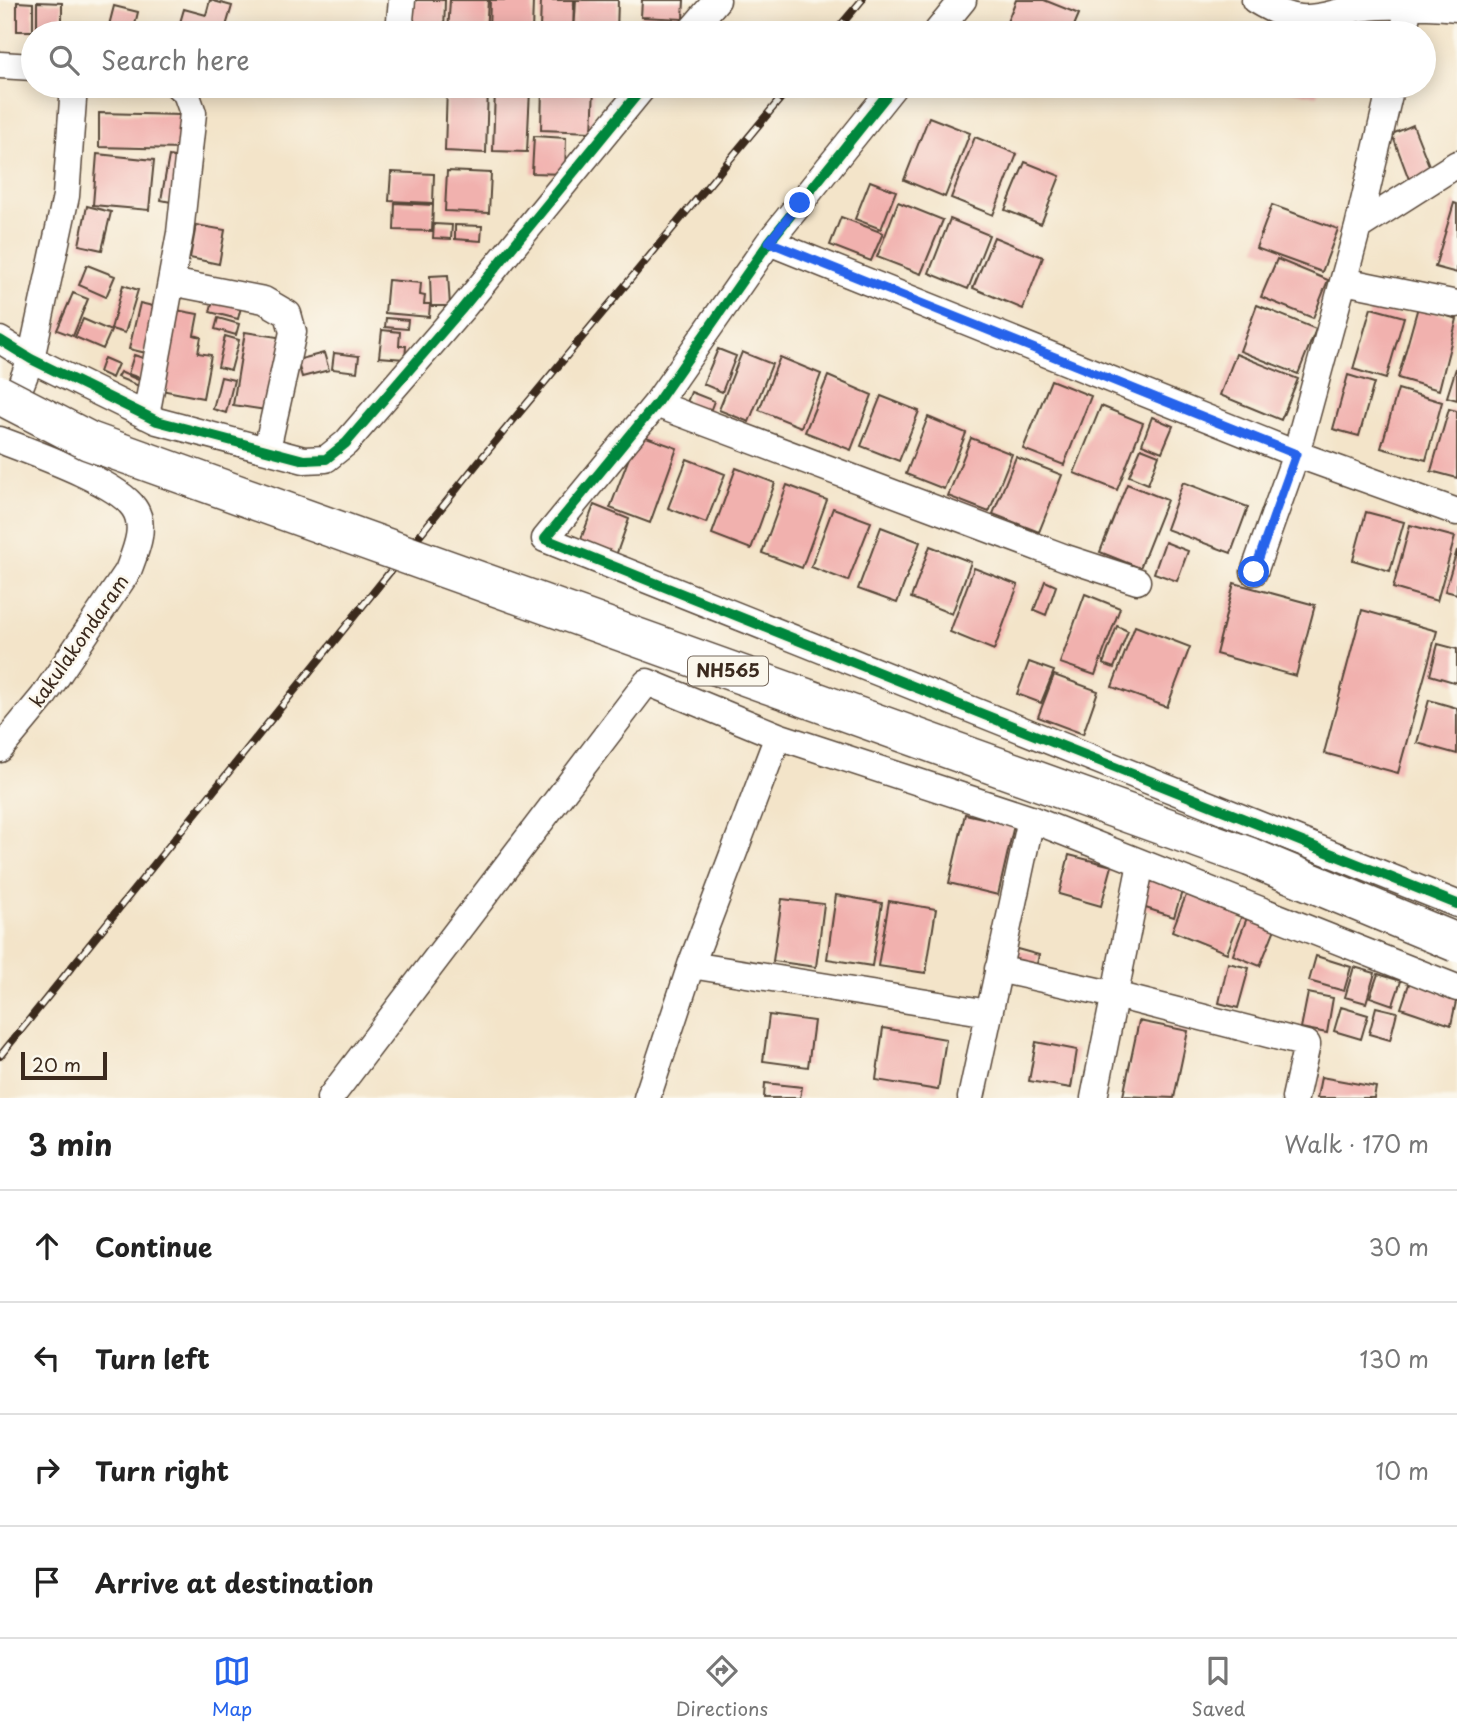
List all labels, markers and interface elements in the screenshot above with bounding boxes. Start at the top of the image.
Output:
search box [21,21,1436,98]
text: Search here [101,40,250,79]
icon: search [45,41,83,79]
route end [784,187,815,218]
route start [1238,556,1269,587]
street label: kakulakondaram [22,568,134,713]
road number: NH565 [688,656,768,686]
scale bar [21,1049,107,1081]
text: 20 m [32,1050,81,1078]
text: 3 min [28,1121,113,1166]
text: Walk · 170 m [1284,1126,1429,1161]
icon: ahead [28,1227,66,1265]
text: Continue [95,1227,212,1266]
text: 30 m [1368,1229,1429,1264]
icon: left [28,1339,66,1377]
text: Turn left [95,1339,210,1378]
text: 130 m [1359,1341,1429,1376]
icon: right [28,1451,66,1489]
text: Turn right [95,1451,229,1490]
text: 10 m [1375,1453,1429,1488]
icon: arrive [28,1563,66,1601]
text: Arrive at destination [95,1563,374,1602]
tab: Map [212,1652,252,1722]
tab: Directions [676,1652,768,1722]
tab: Saved [1191,1652,1245,1722]

